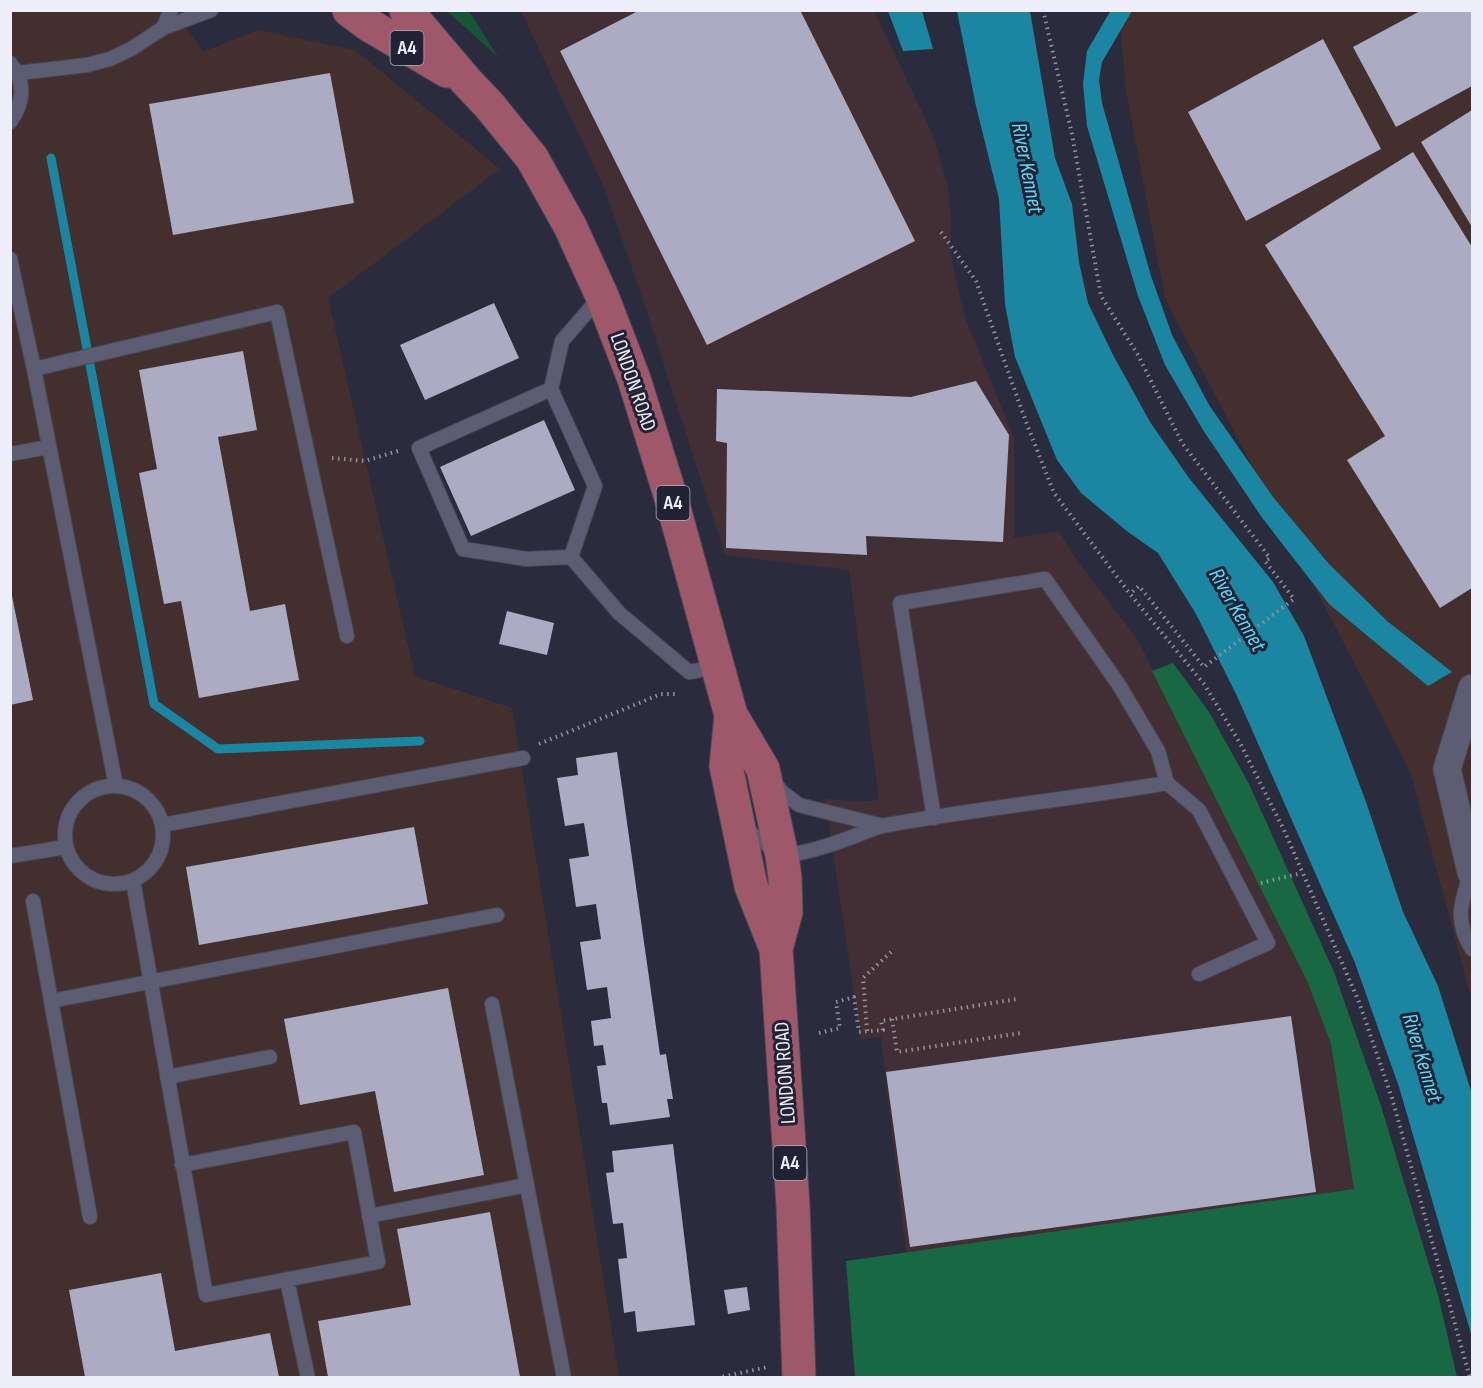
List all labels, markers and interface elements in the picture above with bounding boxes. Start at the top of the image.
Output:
road number: A4 [390,31,424,65]
water label: River Kennet [1005,120,1049,217]
street label: LONDON ROAD [605,330,661,434]
road number: A4 [656,486,690,520]
water label: River Kennet [1202,563,1272,658]
water label: River Kennet [1396,1010,1449,1107]
street label: LONDON ROAD [769,1021,801,1125]
road number: A4 [774,1146,806,1180]

